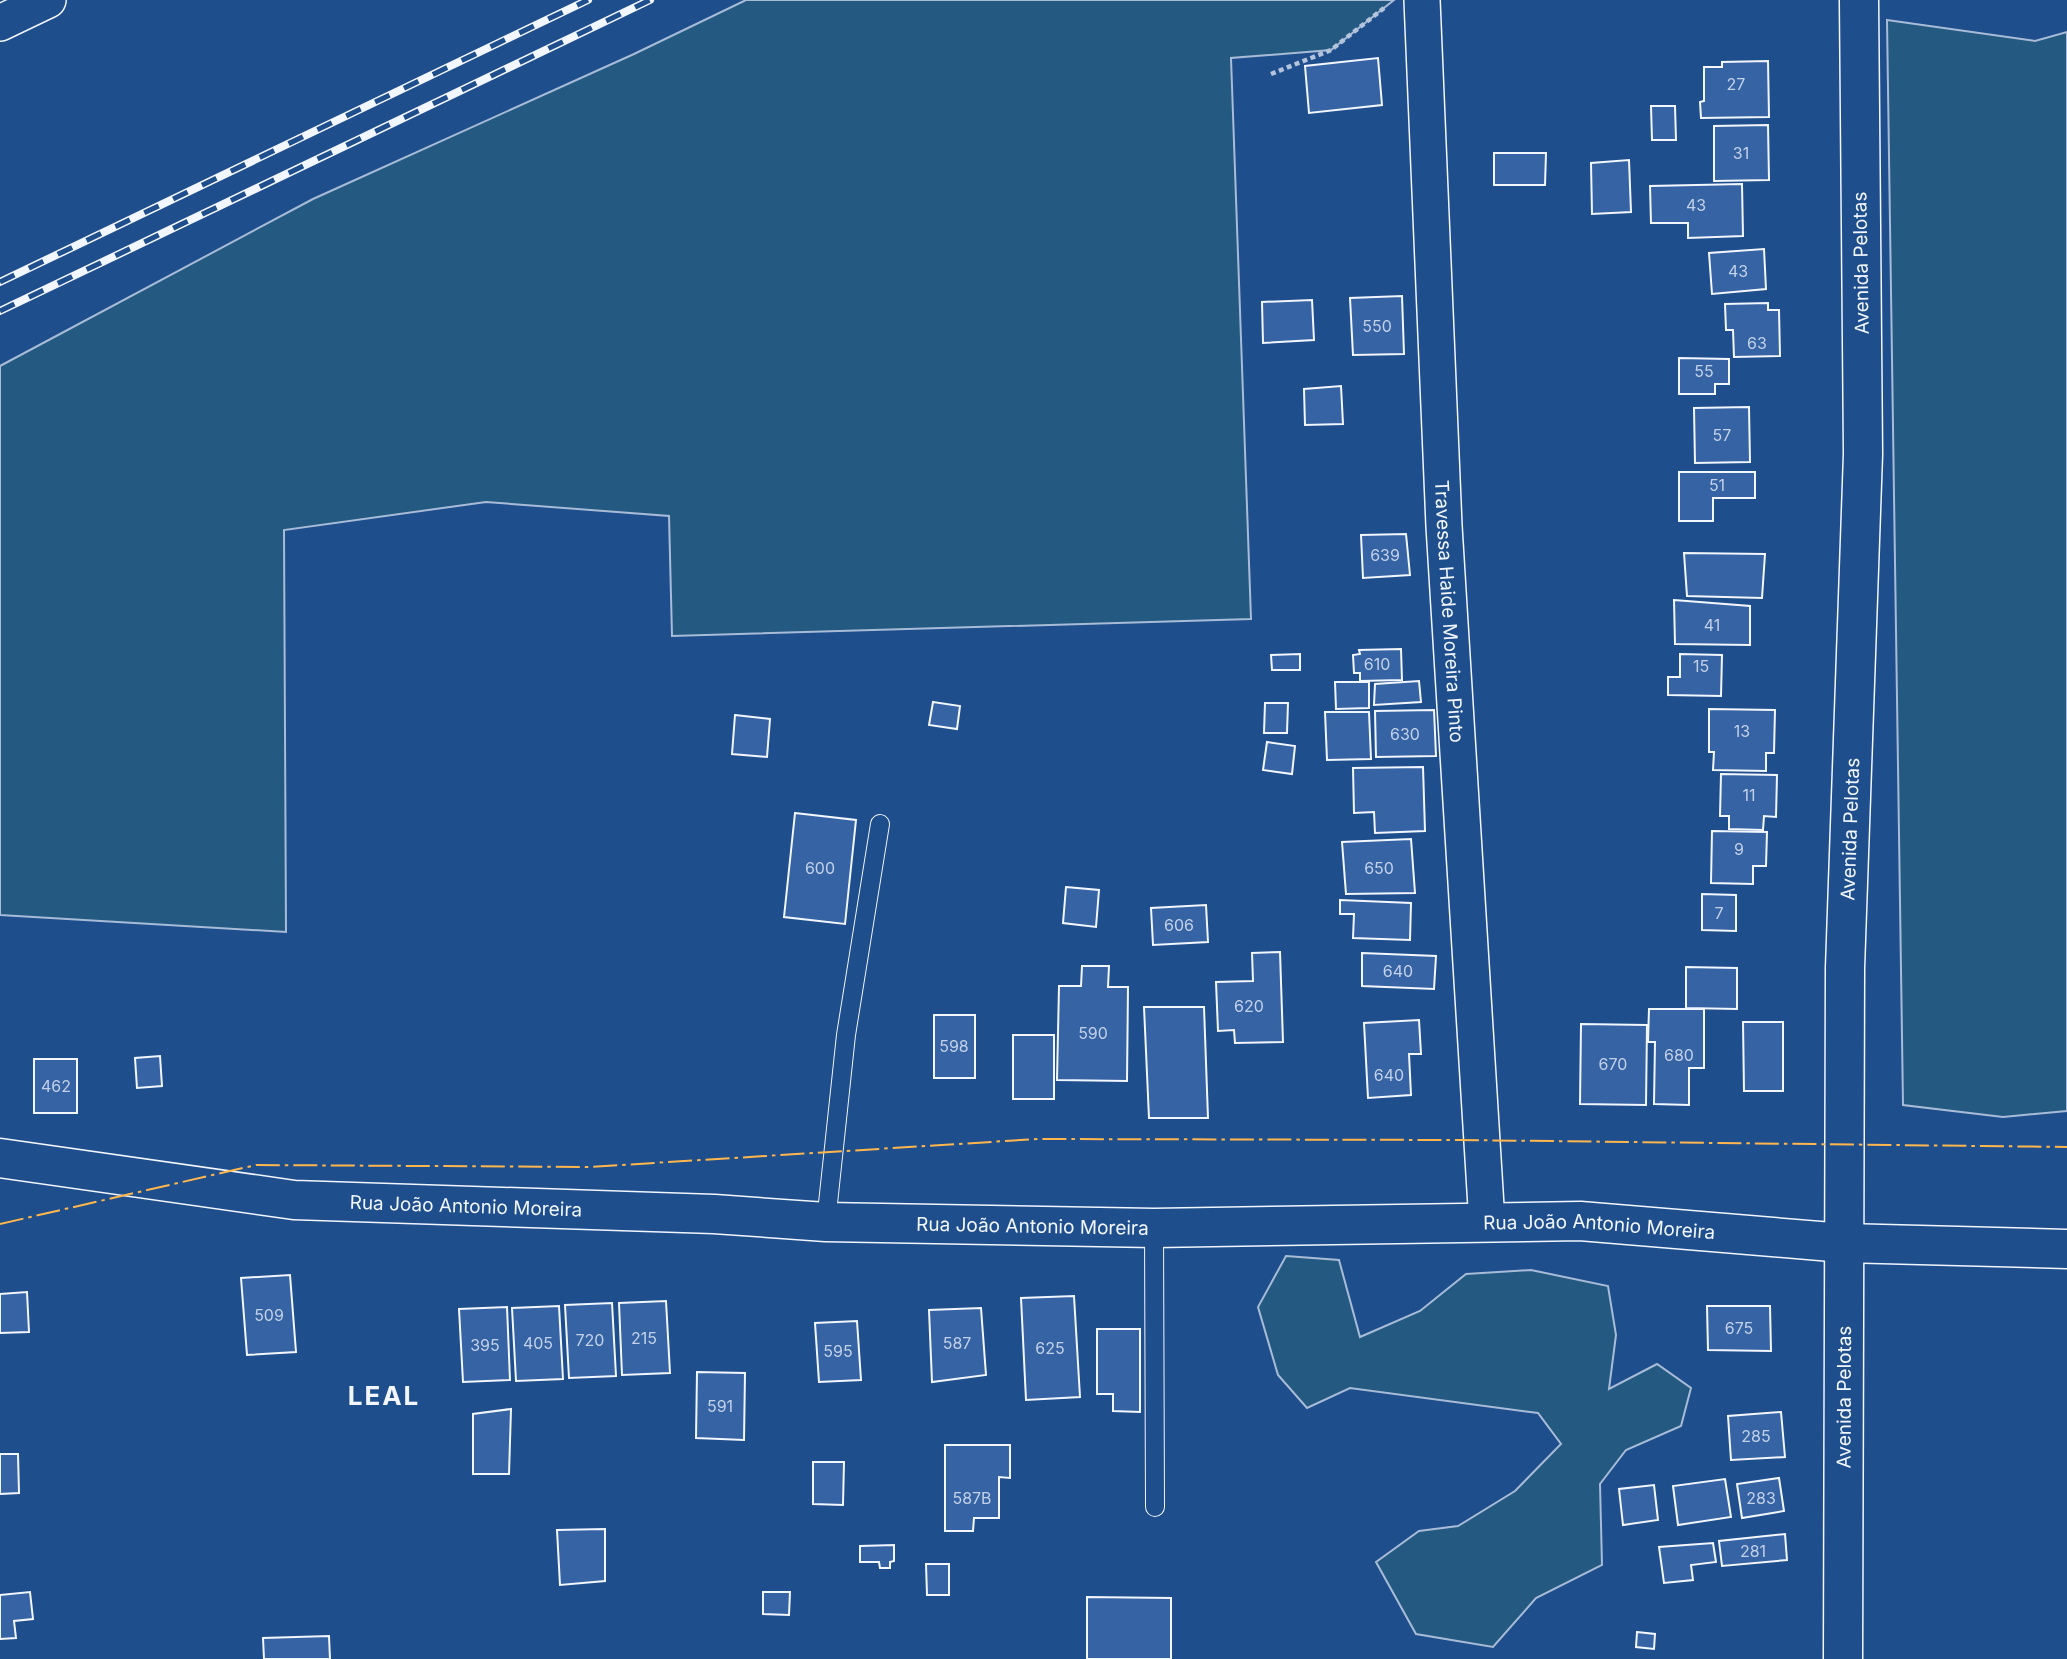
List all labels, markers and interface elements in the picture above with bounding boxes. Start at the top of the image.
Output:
house number: 27 [1727,74,1745,94]
house number: 31 [1733,143,1749,163]
street label: Avenida Pelotas [1848,191,1874,335]
house number: 43 [1686,195,1706,215]
house number: 43 [1728,261,1748,281]
house number: 550 [1362,316,1392,336]
house number: 63 [1747,333,1767,353]
house number: 55 [1694,361,1714,381]
house number: 57 [1713,425,1731,445]
house number: 51 [1709,475,1725,495]
street label: Travessa Haide Moreira Pinto [1431,479,1469,744]
house number: 639 [1370,545,1400,565]
house number: 41 [1704,615,1720,635]
house number: 610 [1364,654,1390,674]
house number: 15 [1693,656,1709,676]
house number: 13 [1734,721,1750,741]
house number: 630 [1390,724,1420,744]
street label: Avenida Pelotas [1836,757,1864,901]
house number: 11 [1742,785,1756,805]
house number: 9 [1734,839,1744,859]
house number: 600 [805,858,835,878]
house number: 650 [1364,858,1394,878]
house number: 7 [1714,903,1724,923]
house number: 606 [1164,915,1194,935]
house number: 640 [1383,961,1413,981]
house number: 620 [1234,996,1264,1016]
house number: 590 [1078,1023,1108,1043]
house number: 598 [939,1036,969,1056]
house number: 680 [1664,1045,1694,1065]
house number: 670 [1599,1054,1627,1074]
house number: 640 [1374,1065,1404,1085]
house number: 462 [41,1076,71,1096]
street label: Rua João Antonio Moreira [349,1190,583,1221]
street label: Rua João Antonio Moreira [1483,1209,1716,1244]
street label: Rua João Antonio Moreira [916,1212,1149,1239]
house number: 509 [254,1305,284,1325]
house number: 675 [1725,1318,1753,1338]
street label: Avenida Pelotas [1832,1326,1855,1468]
house number: 215 [631,1328,657,1348]
house number: 720 [576,1330,604,1350]
house number: 405 [523,1333,553,1353]
house number: 587 [943,1333,971,1353]
house number: 395 [470,1335,500,1355]
house number: 625 [1035,1338,1065,1358]
house number: 595 [823,1341,853,1361]
district label: LEAL [348,1380,420,1411]
house number: 591 [707,1396,733,1416]
house number: 285 [1741,1426,1771,1446]
house number: 587B [952,1488,992,1508]
house number: 283 [1746,1488,1776,1508]
house number: 281 [1740,1541,1766,1561]

